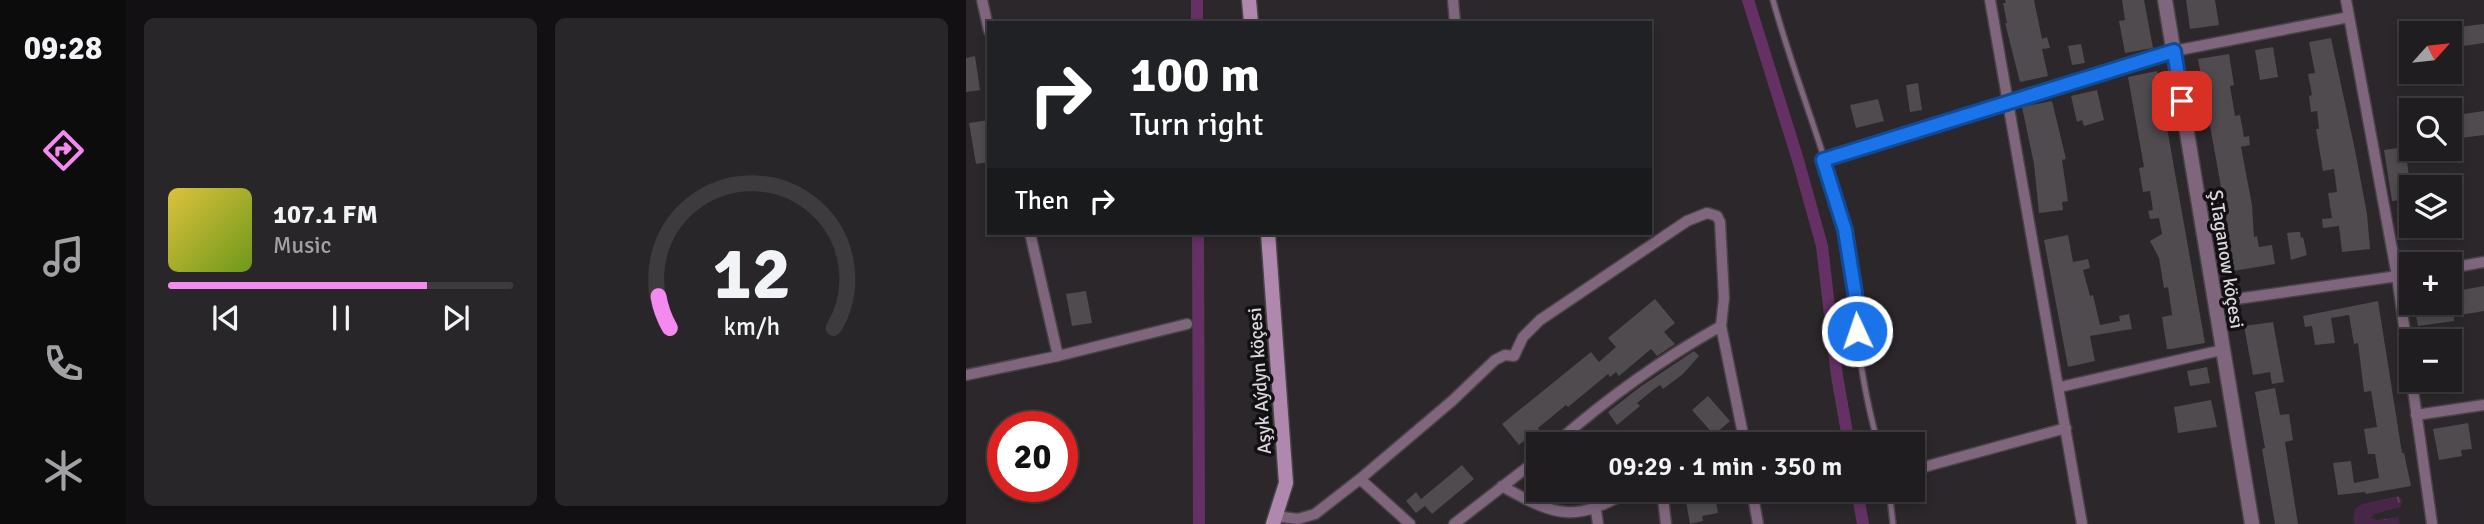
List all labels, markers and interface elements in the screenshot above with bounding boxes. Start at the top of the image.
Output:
north arrow [2399,21,2462,84]
map controls [2399,21,2462,392]
text: 09:28 [24,29,102,68]
text: 100 m [1130,45,1260,105]
icon: right [1015,49,1106,140]
pin [2152,71,2212,131]
icon: arrive [2163,82,2201,120]
button: search [2399,98,2462,161]
text: Turn right [1130,105,1263,144]
icon: directions [39,126,88,175]
button: layers [2399,175,2462,238]
icon: right [1083,182,1121,220]
text: Then [1015,185,1069,217]
street label: Ş.Taganow köçesi [2203,188,2249,330]
text: 107.1 FM [273,199,378,231]
text: 12 [712,230,791,319]
text: Music [273,231,331,260]
icon: music [39,232,88,281]
button: + [2399,252,2462,315]
position arrow [1820,294,1894,368]
icon: previous [207,299,245,337]
icon: pause [322,299,360,337]
icon: next [437,299,475,337]
street label: Aşyk Aýdyn köçesi [1243,307,1277,455]
text: km/h [723,311,780,342]
button: − [2399,329,2462,392]
icon: phone [39,339,88,388]
speed limit sign: 20 [987,411,1078,502]
icon: climate [39,446,88,495]
text: 09:29 · 1 min · 350 m [1609,451,1842,483]

